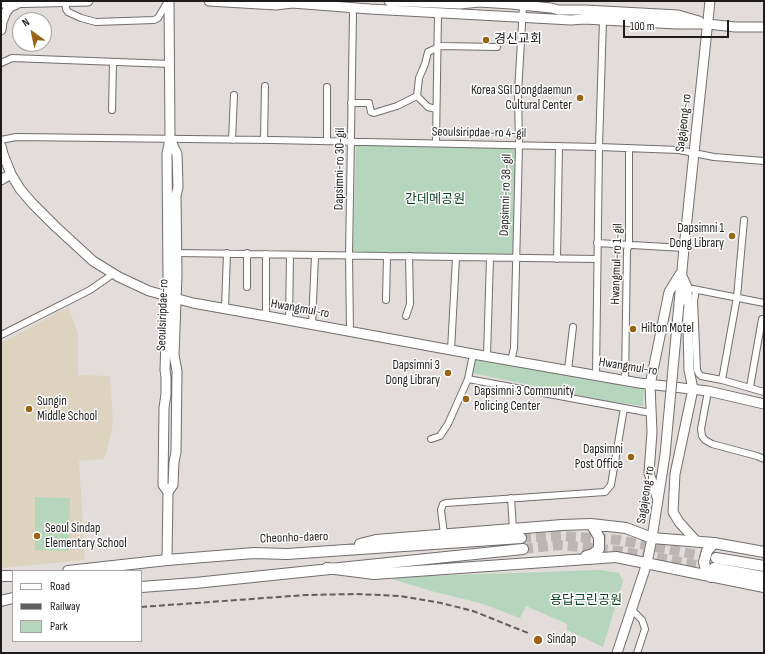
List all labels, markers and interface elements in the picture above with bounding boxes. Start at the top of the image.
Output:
north arrow [12,12,52,52]
scale bar [625,12,731,38]
text: N [20,15,32,29]
text: 100 m [630,19,655,34]
place label: 경신교회 [494,32,542,48]
marker: 경신교회 [481,35,491,45]
place label: Korea SGI Dongdaemun Cultural Center [471,83,572,114]
marker: Korea SGI Dongdaemun Cultural Center [575,93,585,103]
street label: Sagajeong-ro [673,93,695,153]
street label: Seoulsiripdae-ro 4-gil [432,124,526,142]
street label: Dapsimni-ro 30-gil [331,128,349,210]
street label: Dapsimni-ro 38-gil [497,154,515,236]
park label: 간데메공원 [405,192,465,208]
place label: Dapsimni 1 Dong Library [669,221,724,252]
street label: Hwangmul-ro 1-gil [608,223,626,305]
marker: Dapsimni 1 Dong Library [727,231,737,241]
street label: Seoulsiripdae-ro [154,279,172,351]
street label: Hwangmul-ro [269,296,331,322]
place label: Hilton Motel [641,321,694,337]
marker: Hilton Motel [628,324,638,334]
street label: Hwangmul-ro [597,355,659,379]
place label: Dapsimni 3 Dong Library [385,358,440,389]
marker: Dapsimni 3 Dong Library [443,368,453,378]
place label: Dapsimni 3 Community Policing Center [474,384,574,415]
place label: Sungin Middle School [37,394,97,425]
marker: Dapsimni 3 Community Policing Center [461,394,471,404]
marker: Sungin Middle School [24,404,34,414]
place label: Dapsimni Post Office [575,442,623,473]
marker: Dapsimni Post Office [626,452,636,462]
street label: Sagajeong-ro [634,465,658,525]
place label: Seoul Sindap Elementary School [45,521,127,552]
street label: Cheonho-daero [260,529,328,547]
marker: Seoul Sindap Elementary School [32,531,42,541]
legend [12,570,142,642]
text: Road [50,579,70,594]
park label: 용답근린공원 [550,593,622,609]
text: Railway [50,599,80,614]
text: Park [50,619,68,634]
place label: Sindap [547,632,576,648]
marker: Sindap [532,634,544,646]

